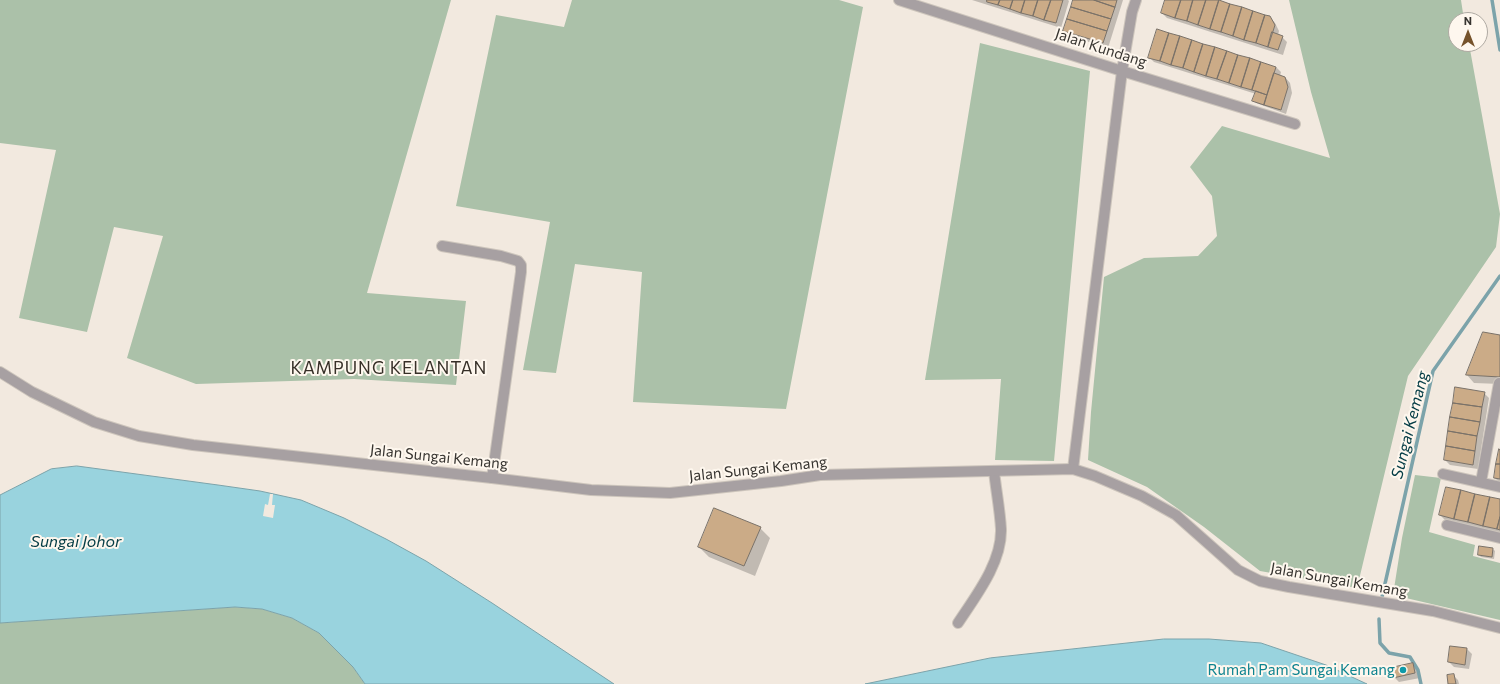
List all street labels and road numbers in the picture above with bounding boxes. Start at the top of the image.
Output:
street label: Jalan Kundang [1053,25,1149,71]
street label: Jalan Sungai Kemang [369,441,509,473]
street label: Jalan Sungai Kemang [688,453,828,485]
street label: Jalan Sungai Kemang [1269,559,1409,601]

